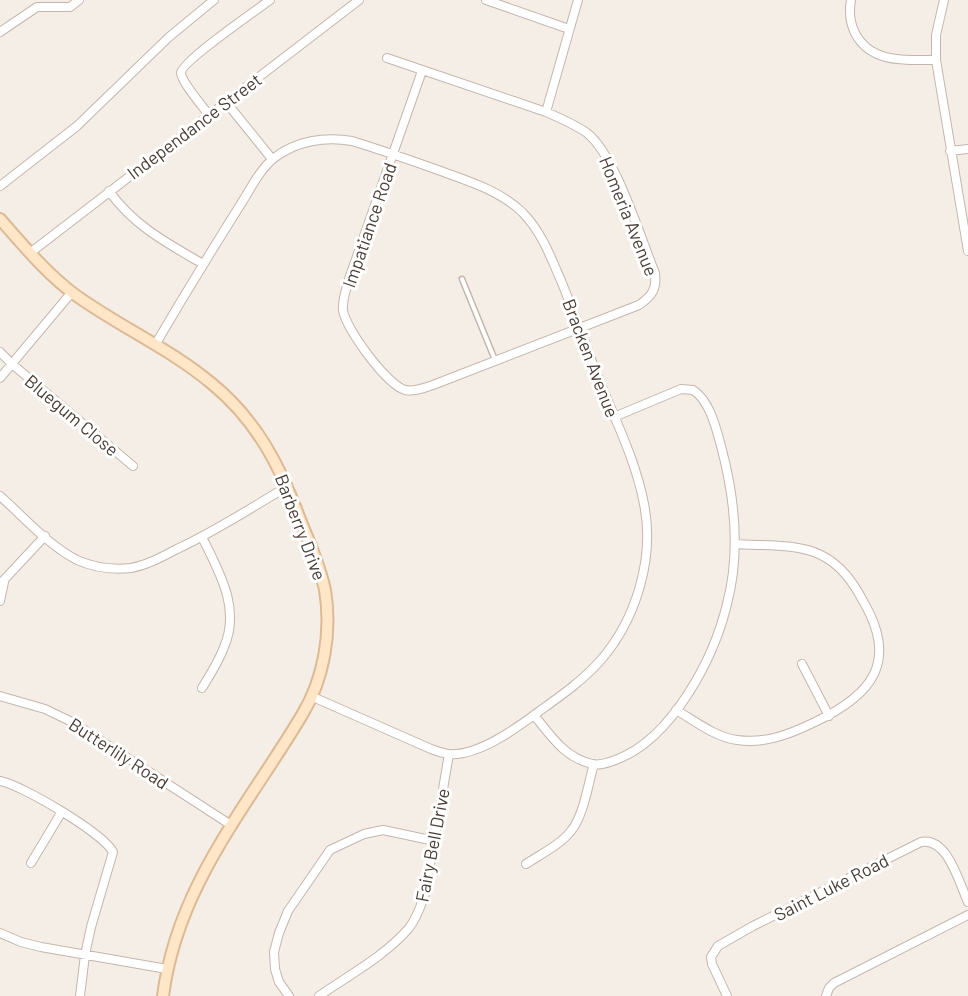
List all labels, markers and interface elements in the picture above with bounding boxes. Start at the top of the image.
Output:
street label: Independance Street [122,68,266,184]
street label: Homeria Avenue [595,153,663,279]
street label: Impatiance Road [337,160,401,290]
street label: Bracken Avenue [558,296,624,420]
street label: Bluegum Close [21,369,123,461]
street label: Barberry Drive [271,471,331,583]
street label: Butterlily Road [65,713,173,793]
street label: Fairy Bell Drive [410,786,454,904]
street label: Saint Luke Road [770,849,892,925]

